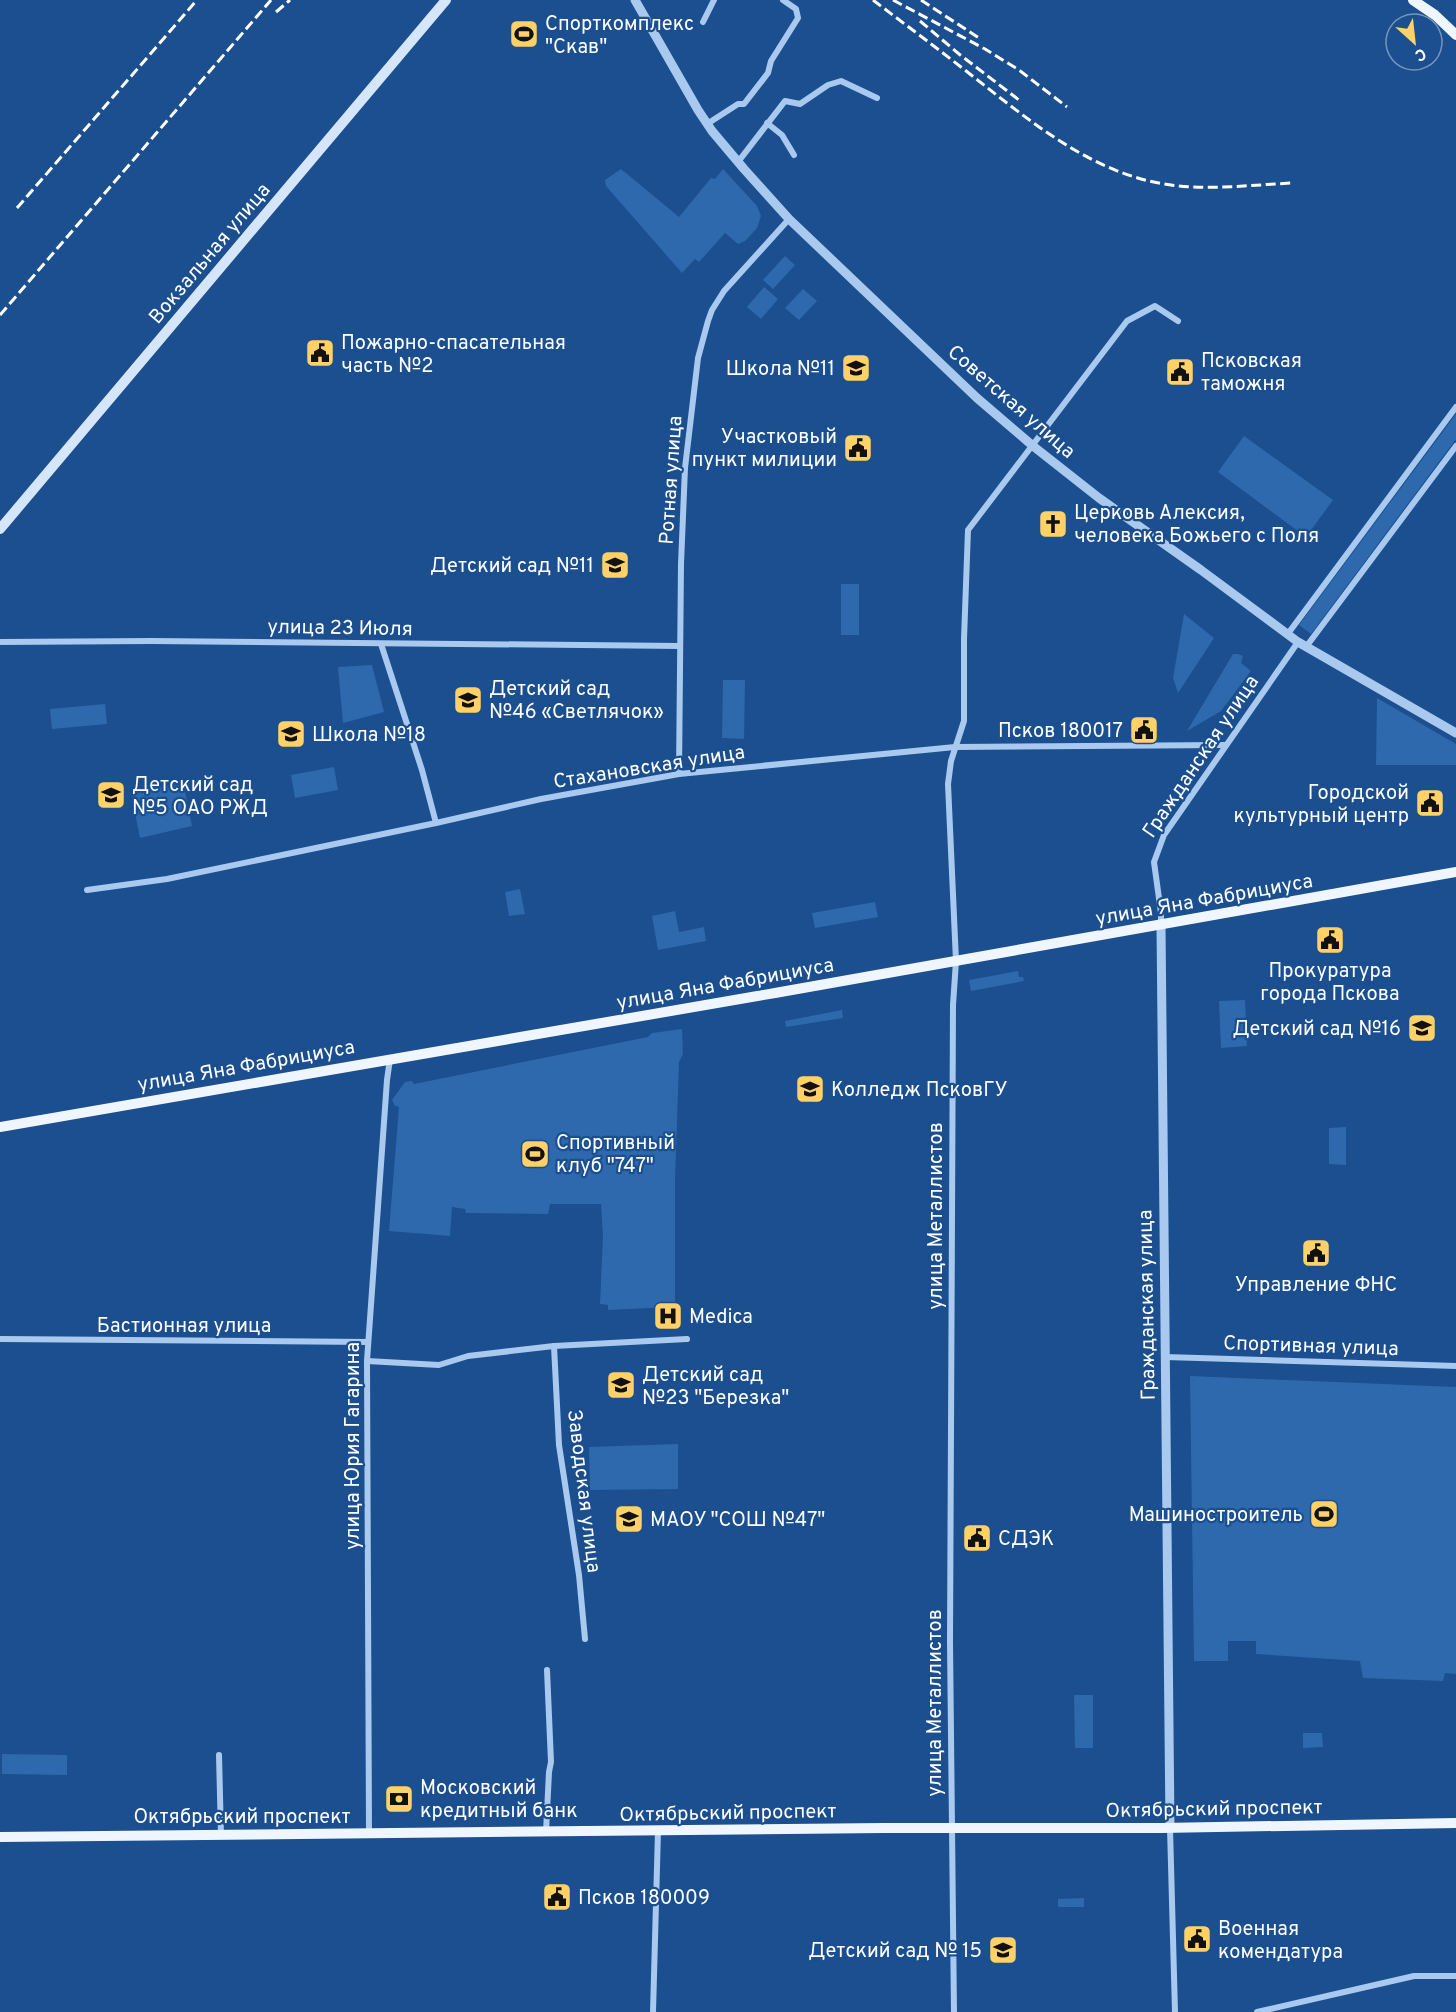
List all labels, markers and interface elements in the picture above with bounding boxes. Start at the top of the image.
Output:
place label: Спорткомплекс "Скав" [545,12,694,61]
north arrow [1384,12,1444,72]
sports icon: Спорткомплекс "Скав" [508,18,540,50]
text: С [1411,42,1429,65]
street label: Вокзальная улица [144,178,277,330]
place label: Пожарно-спасательная часть №2 [341,331,566,380]
public building icon: Пожарно-спасательная часть №2 [304,337,336,369]
street label: Советская улица [941,340,1080,465]
place label: Псковская таможня [1201,349,1302,398]
school or university icon: Школа №11 [840,352,872,384]
public building icon: Псковская таможня [1164,356,1196,388]
place label: Школа №11 [726,357,835,383]
street label: Ротная улица [655,415,689,545]
place label: Участковый пункт милиции [692,425,837,474]
public building icon: Участковый пункт милиции [842,432,874,464]
place label: Церковь Алексия, человека Божьего с Поля [1074,501,1319,550]
church icon: Церковь Алексия, человека Божьего с Поля [1037,508,1069,540]
school or university icon: Детский сад №11 [599,549,631,581]
place label: Детский сад №11 [430,554,594,580]
street label: улица 23 Июля [267,615,413,643]
street label: Гражданская улица [1138,671,1266,843]
place label: Детский сад №46 «Светлячок» [489,677,664,726]
school or university icon: Детский сад №46 «Светлячок» [452,684,484,716]
public building icon: Псков 180017 [1128,714,1160,746]
school or university icon: Школа №18 [275,718,307,750]
place label: Псков 180017 [998,719,1123,745]
place label: Школа №18 [312,723,426,749]
street label: Стахановская улица [552,740,747,796]
place label: Детский сад №5 ОАО РЖД [132,773,268,822]
school or university icon: Детский сад №5 ОАО РЖД [95,779,127,811]
place label: Городской культурный центр [1233,781,1409,830]
public building icon: Городской культурный центр [1414,787,1446,819]
street label: улица Яна Фабрициуса [1094,869,1315,933]
public building icon: Прокуратура города Пскова [1314,924,1346,956]
street label: улица Яна Фабрициуса [615,953,836,1017]
place label: Прокуратура города Пскова [1260,959,1400,1008]
school or university icon: Детский сад №16 [1406,1012,1438,1044]
place label: Детский сад №16 [1232,1017,1401,1043]
street label: улица Яна Фабрициуса [136,1035,357,1099]
school or university icon: Колледж ПсковГУ [794,1073,826,1105]
place label: Колледж ПсковГУ [831,1078,1008,1104]
street label: улица Металлистов [924,1122,950,1310]
place label: Спортивный клуб "747" [556,1131,675,1180]
sports icon: Спортивный клуб "747" [519,1138,551,1170]
street label: Гражданская улица [1133,1209,1163,1401]
public building icon: Управление ФНС [1300,1237,1332,1269]
place label: Управление ФНС [1235,1273,1397,1299]
hospital icon: Medica [652,1300,684,1332]
place label: Medica [689,1305,753,1331]
street label: Бастионная улица [97,1314,271,1340]
street label: Спортивная улица [1223,1331,1399,1363]
street label: улица Юрия Гагарина [341,1342,367,1550]
place label: Детский сад №23 "Березка" [642,1363,789,1412]
school or university icon: Детский сад №23 "Березка" [605,1369,637,1401]
street label: Заводская улица [560,1408,606,1575]
sports icon: Машиностроитель [1308,1498,1340,1530]
school or university icon: МАОУ "СОШ №47" [613,1503,645,1535]
place label: Машиностроитель [1129,1503,1303,1529]
place label: МАОУ "СОШ №47" [650,1508,825,1534]
public building icon: СДЭК [961,1522,993,1554]
place label: СДЭК [998,1527,1054,1553]
street label: улица Металлистов [923,1609,949,1797]
place label: Московский кредитный банк [420,1776,578,1825]
bank icon: Московский кредитный банк [383,1783,415,1815]
street label: Октябрьский проспект [1105,1795,1323,1825]
street label: Октябрьский проспект [619,1799,837,1829]
street label: Октябрьский проспект [133,1805,351,1831]
public building icon: Псков 180009 [541,1881,573,1913]
place label: Псков 180009 [578,1886,710,1912]
place label: Военная комендатура [1218,1917,1343,1966]
public building icon: Военная комендатура [1181,1923,1213,1955]
school or university icon: Детский сад № 15 [987,1934,1019,1966]
place label: Детский сад № 15 [808,1939,982,1965]

